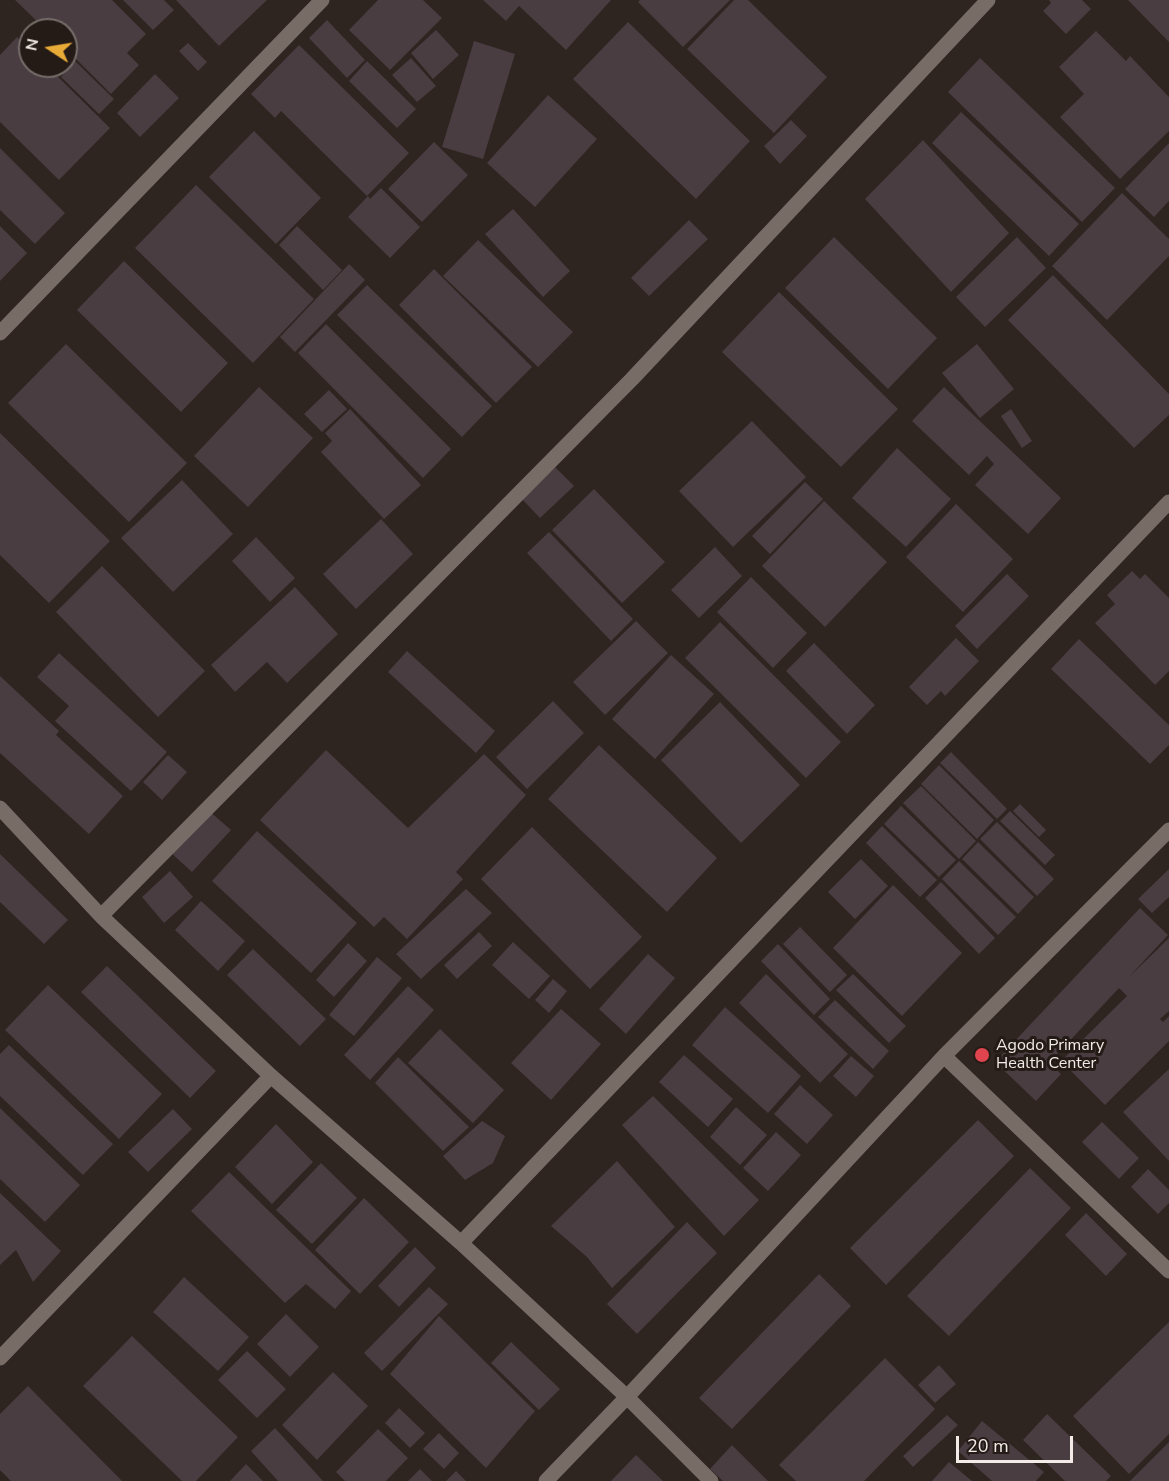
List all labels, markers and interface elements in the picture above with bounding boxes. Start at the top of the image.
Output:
north arrow [18,18,78,78]
text: N [20,37,44,53]
place label: Agodo Primary Health Center [996,1036,1104,1074]
marker: Agodo Primary Health Center [973,1046,991,1064]
scale bar [959,1424,1076,1462]
text: 20 m [967,1434,1009,1458]

